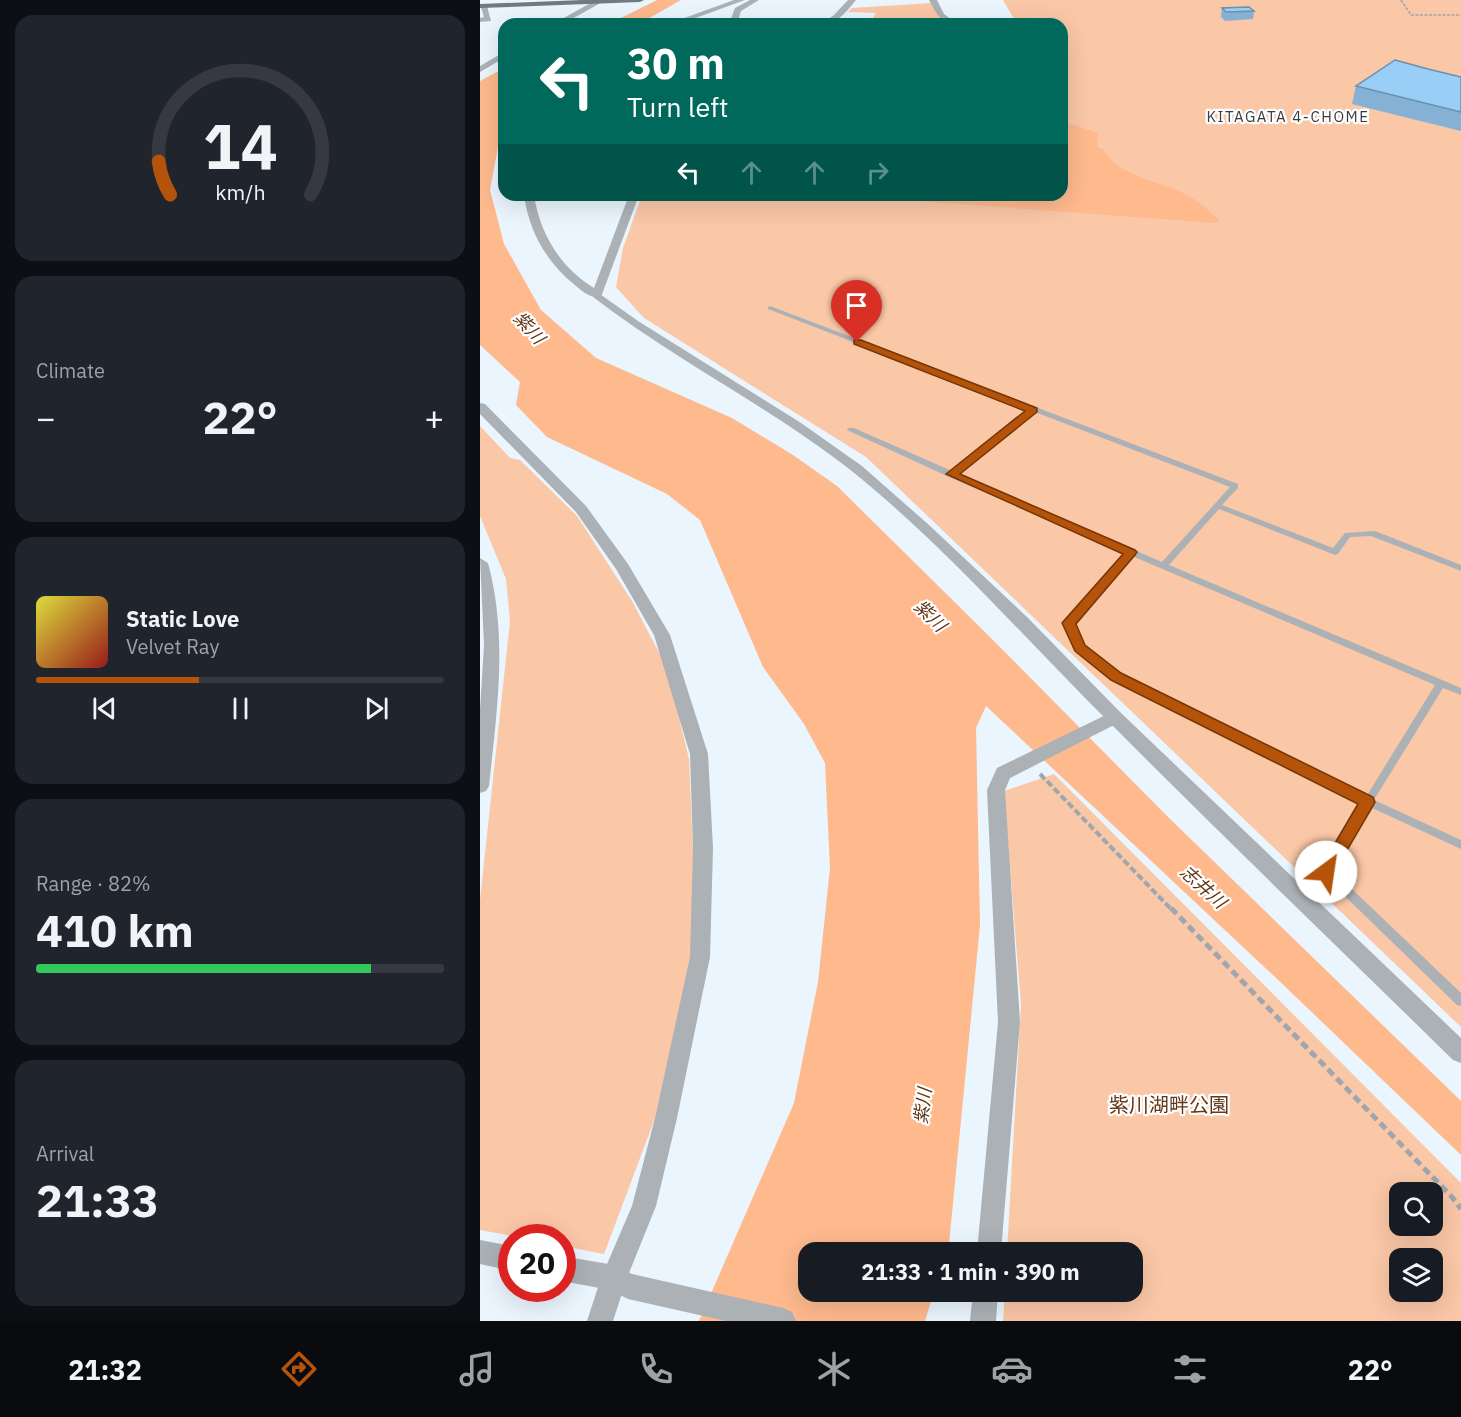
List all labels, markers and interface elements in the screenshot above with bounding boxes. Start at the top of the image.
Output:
text: 30 m [627,36,725,91]
icon: left [528,42,606,120]
text: Turn left [627,89,728,124]
text: 14 [203,105,277,186]
district label: KITAGATA 4-CHOME [1207,107,1369,126]
icon: left [672,156,705,189]
icon: ahead [735,156,768,189]
icon: ahead [798,156,831,189]
icon: right [861,156,894,189]
text: km/h [215,178,265,206]
pin [831,280,882,342]
icon: arrive [840,289,873,322]
water label: 紫川 [509,307,551,350]
text: Climate [36,357,105,384]
text: 22° [202,388,278,446]
text: − [36,396,56,439]
text: + [424,396,444,439]
water label: 紫川 [909,595,953,638]
text: Static Love [126,604,239,633]
text: Velvet Ray [126,633,219,660]
icon: previous [88,692,121,725]
icon: pause [224,692,257,725]
icon: next [360,692,393,725]
position arrow [1294,840,1358,904]
water label: 志井川 [1176,860,1233,915]
text: Range · 82% [36,870,151,897]
text: 410 km [36,901,194,959]
water label: 紫川 [909,1085,936,1125]
park label: 紫川湖畔公園 [1109,1091,1229,1118]
text: Arrival [36,1140,94,1167]
text: 21:33 [36,1171,159,1229]
map controls [1389,1182,1443,1302]
button: search [1389,1182,1443,1236]
speed limit sign: 20 [498,1224,576,1302]
button: layers [1389,1248,1443,1302]
text: 21:33 · 1 min · 390 m [861,1257,1080,1286]
icon: directions [278,1348,320,1390]
icon: music [456,1348,498,1390]
icon: phone [635,1348,677,1390]
icon: climate [813,1348,855,1390]
icon: car [991,1348,1033,1390]
icon: filters [1169,1348,1211,1390]
text: 21:32 [68,1352,142,1387]
text: 22° [1348,1352,1393,1387]

